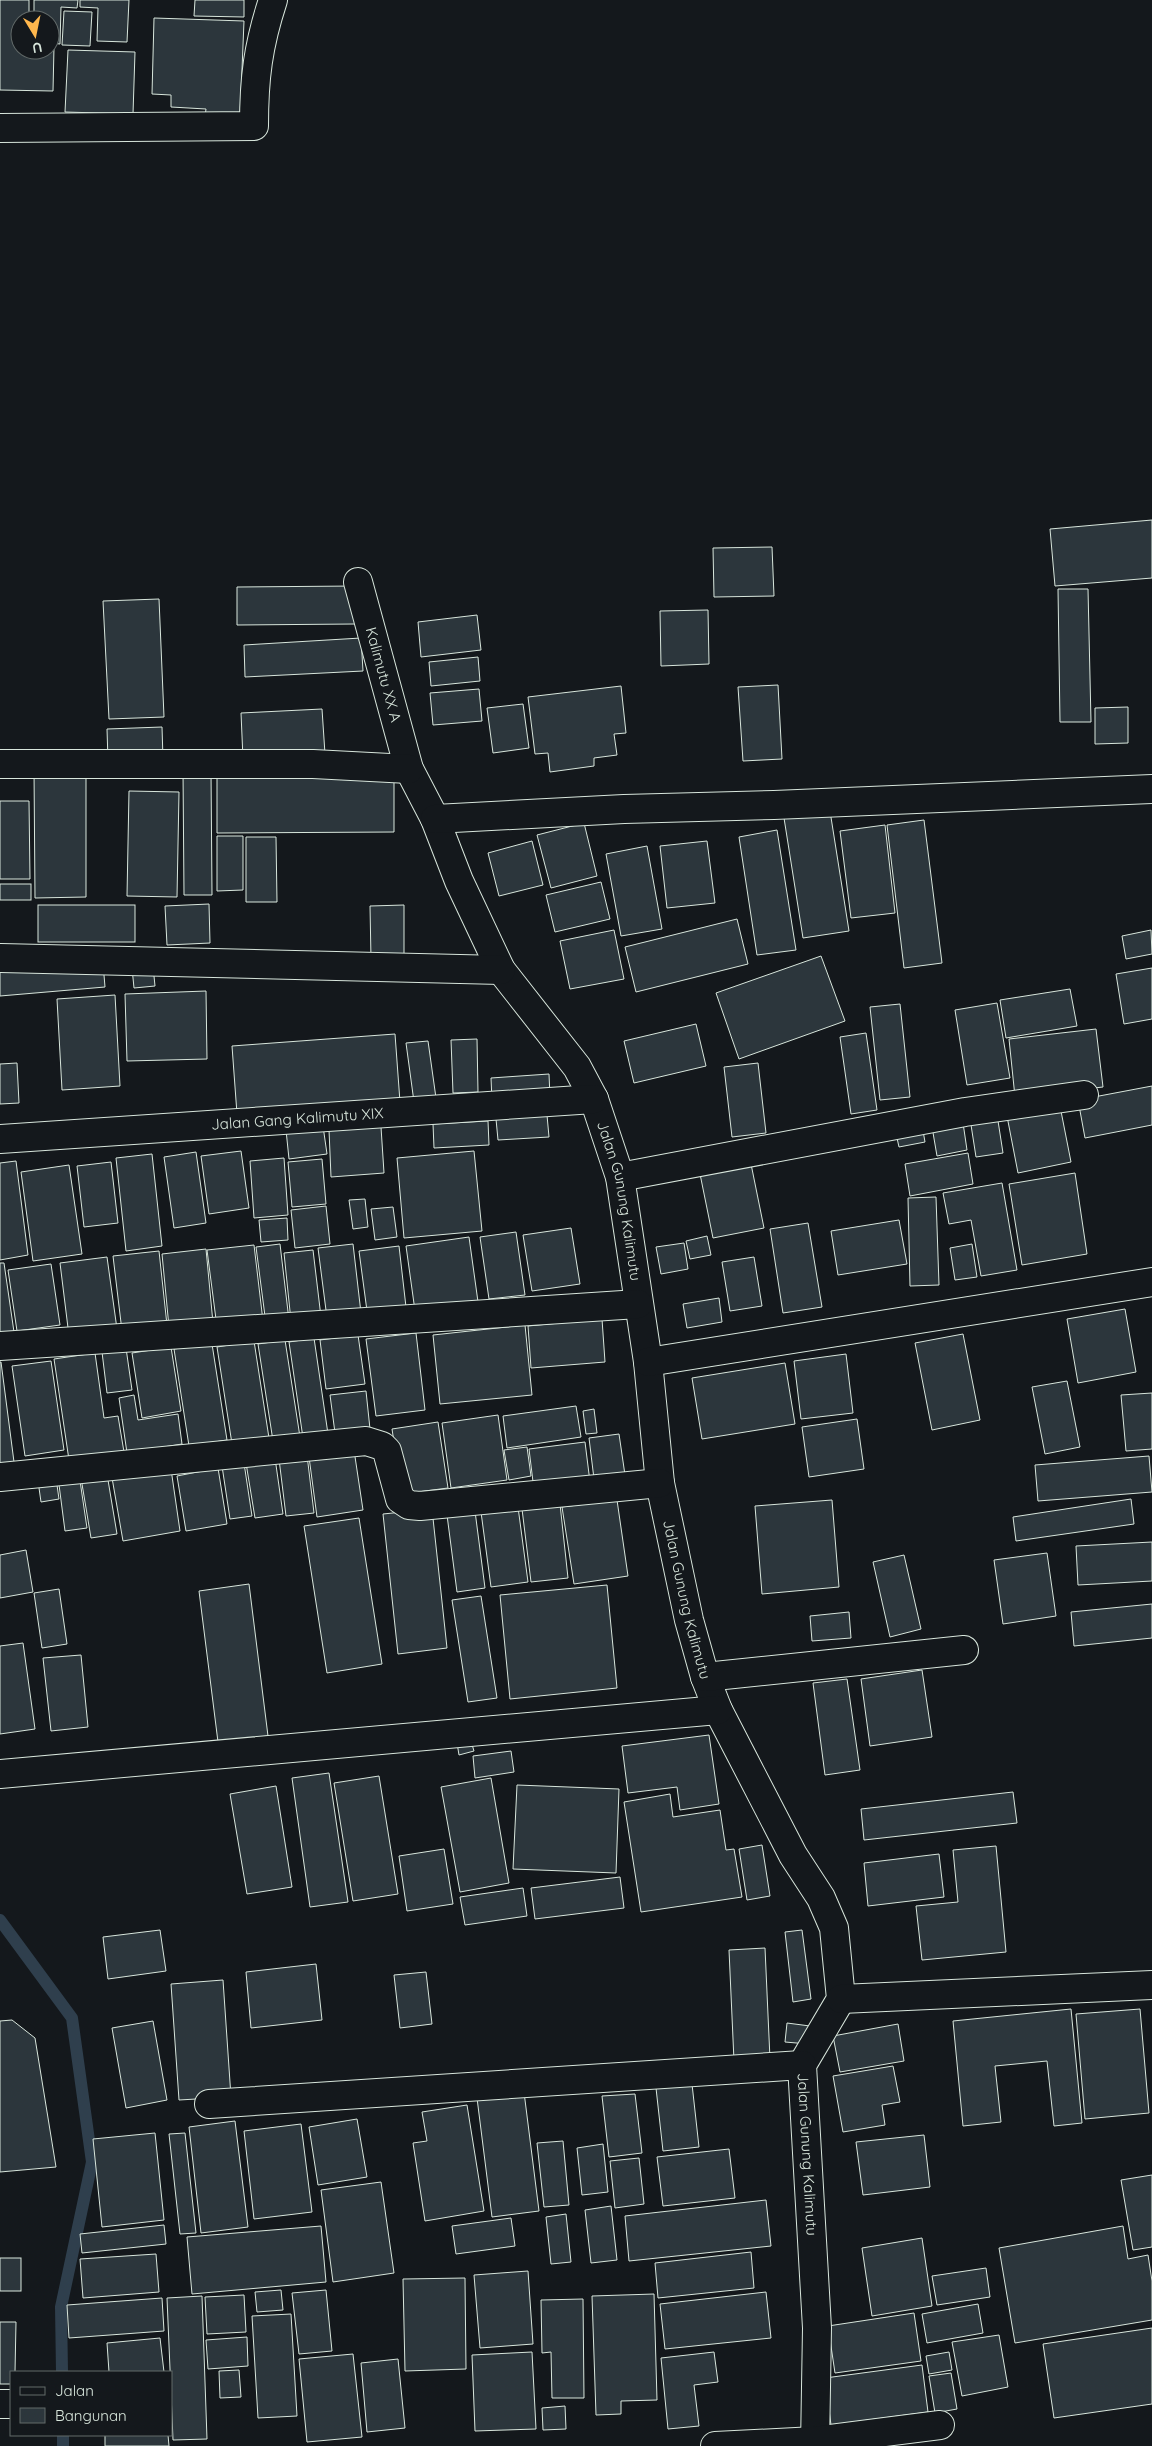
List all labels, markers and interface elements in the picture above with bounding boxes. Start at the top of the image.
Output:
north arrow [10,10,60,60]
text: U [31,38,44,58]
street label: Kalimutu XX A [362,625,406,724]
street label: Jalan Gang Kalimutu XIX [210,1103,384,1134]
street label: Jalan Gunung Kalimutu [593,1118,646,1282]
street label: Jalan Gunung Kalimutu [659,1518,715,1681]
street label: Jalan Gunung Kalimutu [793,2072,822,2236]
legend [10,2371,172,2436]
text: Jalan [55,2381,94,2400]
text: Bangunan [55,2406,127,2425]

